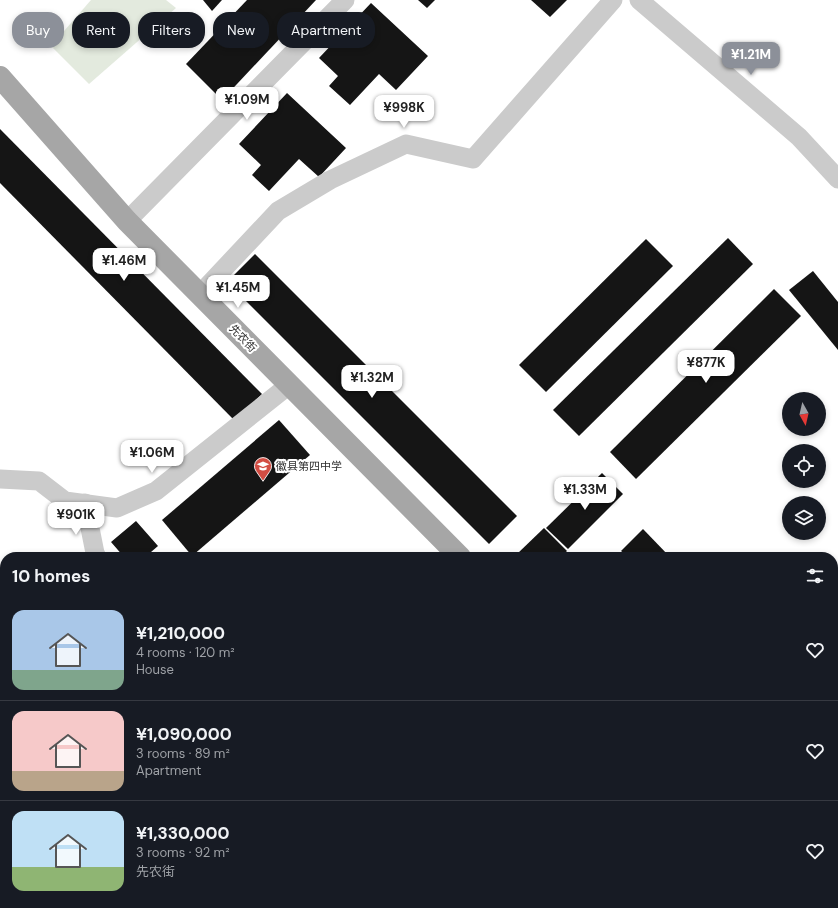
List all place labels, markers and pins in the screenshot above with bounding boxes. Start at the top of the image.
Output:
pin: ¥1.21M [718,42,784,76]
pin: ¥1.09M [214,87,280,121]
pin: ¥998K [376,95,432,129]
pin: ¥1.46M [91,248,157,282]
pin: ¥1.45M [205,275,271,309]
pin: ¥877K [678,350,734,384]
pin: ¥1.32M [339,365,405,399]
pin: ¥1.06M [119,440,185,474]
school or university icon: 徽县第四中学 [253,456,273,481]
place label: 徽县第四中学 [276,459,342,473]
pin: ¥1.33M [552,477,618,511]
pin: ¥901K [48,502,104,536]

